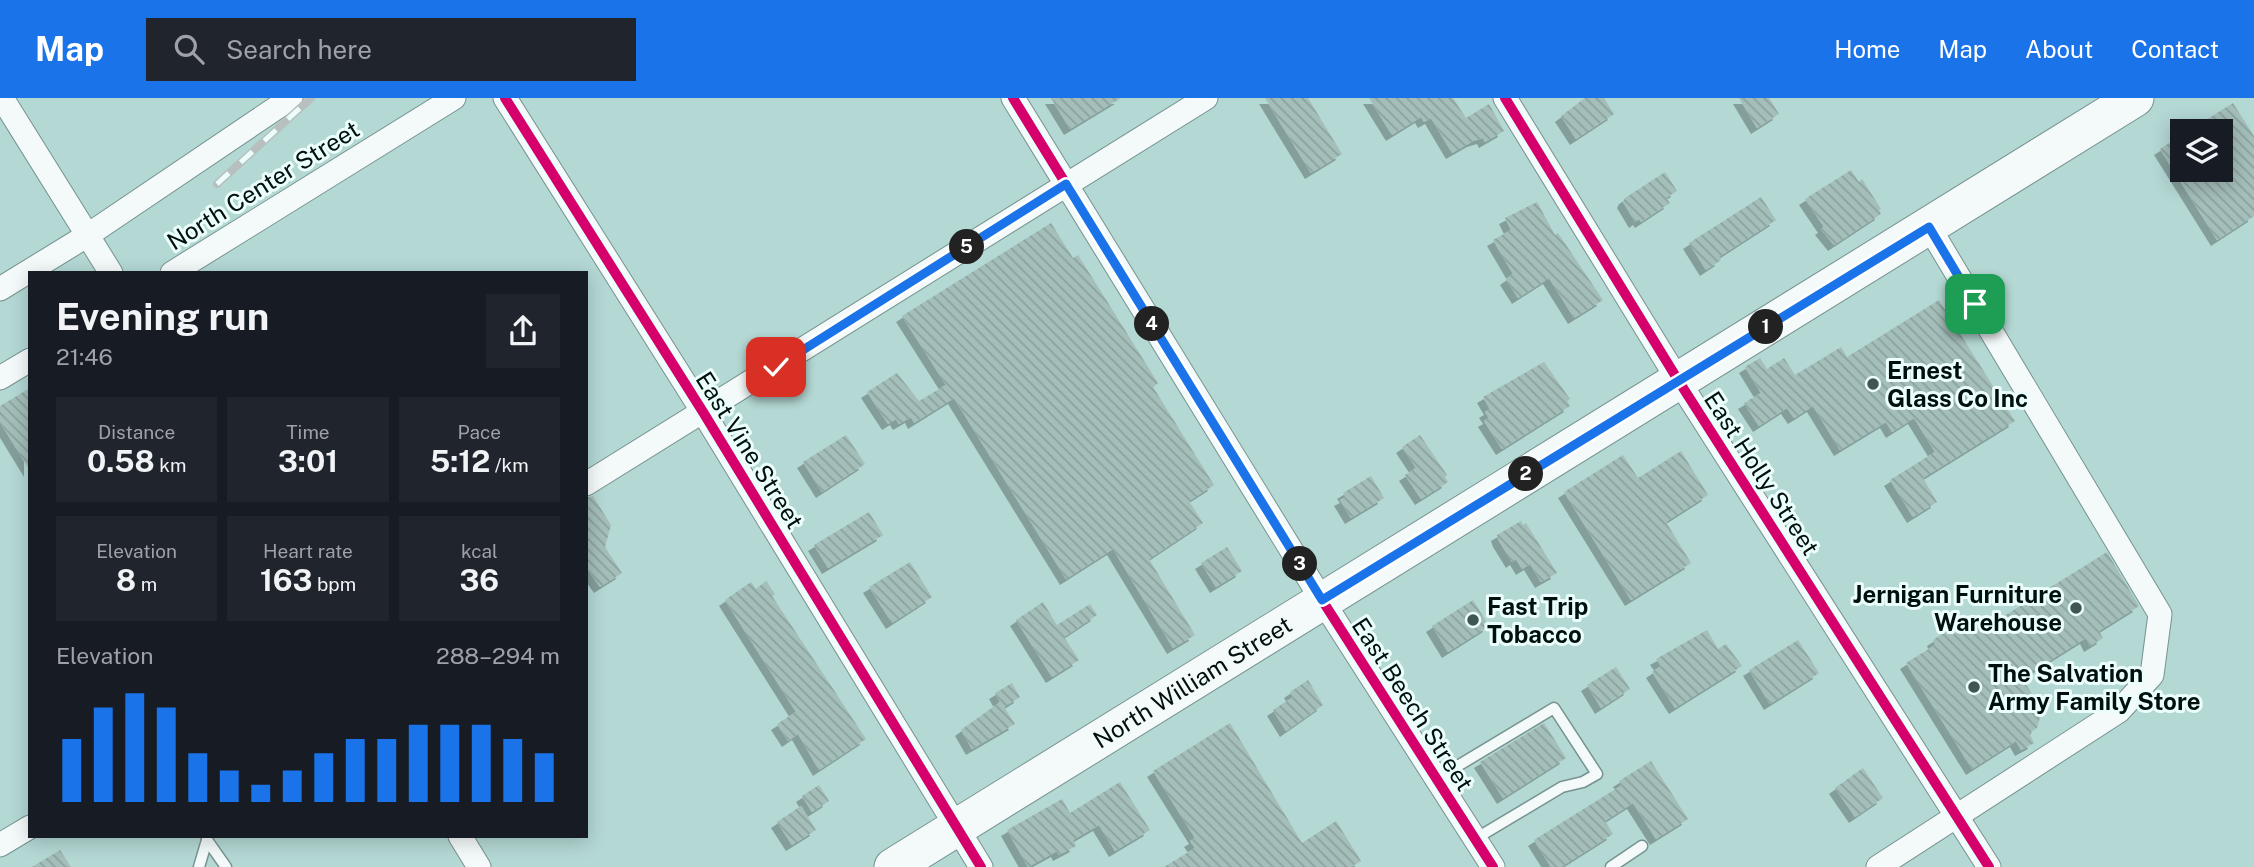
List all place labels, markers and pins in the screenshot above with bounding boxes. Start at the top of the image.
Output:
pin: 5 [950,230,984,264]
pin [1945,274,2005,334]
pin: 4 [1134,306,1170,342]
pin: 1 [1748,310,1784,344]
pin [746,337,806,397]
place label: Ernest Glass Co Inc [1887,356,2028,412]
marker: Ernest Glass Co Inc [1865,376,1881,392]
pin: 2 [1508,456,1544,492]
pin: 3 [1282,546,1318,582]
place label: Jernigan Furniture Warehouse [1853,580,2062,636]
place label: Fast Trip Tobacco [1487,592,1588,648]
marker: Jernigan Furniture Warehouse [2068,600,2084,616]
marker: Fast Trip Tobacco [1465,612,1481,628]
place label: The Salvation Army Family Store [1988,659,2201,715]
marker: The Salvation Army Family Store [1966,679,1982,695]

